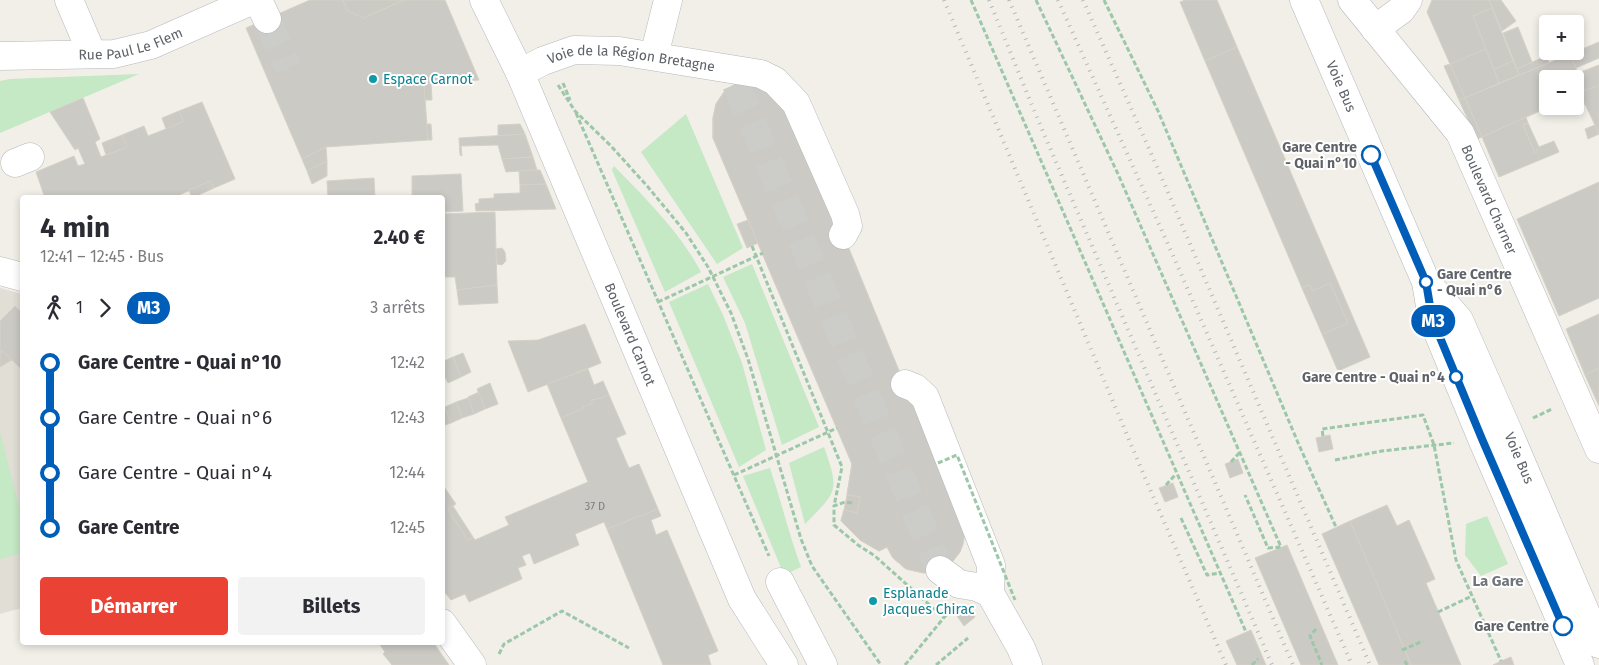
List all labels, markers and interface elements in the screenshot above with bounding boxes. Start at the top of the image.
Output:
map controls [1539,15,1584,115]
button: + [1539,15,1584,60]
street label: Rue Paul Le Flem [78,24,185,64]
street label: Voie de la Région Bretagne [545,42,716,75]
street label: Voie Bus [1322,58,1360,115]
button: − [1539,70,1584,115]
place label: Espace Carnot [383,71,474,88]
marker: Espace Carnot [367,73,379,85]
place label: Gare Centre - Quai n°10 [1282,139,1357,172]
street label: Boulevard Charner [1457,142,1521,258]
marker: Gare Centre - Quai n°10 [1361,145,1381,165]
text: 4 min [40,211,110,244]
text: 2.40 € [373,226,425,249]
text: 12:41 – 12:45 · Bus [40,247,164,266]
place label: Gare Centre - Quai n°6 [1437,266,1512,299]
marker: Gare Centre - Quai n°6 [1419,275,1433,289]
street label: Boulevard Carnot [601,280,659,389]
icon: walk [40,294,68,322]
icon: forward [91,294,119,322]
text: M3 [137,297,160,319]
text: 1 [76,298,83,317]
text: 3 arrêts [370,298,425,317]
line badge: M3 [1410,305,1456,337]
text: M3 [1421,310,1445,332]
text: Gare Centre - Quai n°10 [78,351,281,374]
text: 12:42 [390,353,425,372]
place label: Gare Centre - Quai n°4 [1302,369,1445,386]
marker: Gare Centre - Quai n°4 [1449,370,1463,384]
text: Gare Centre - Quai n°6 [78,406,272,429]
text: 12:43 [390,408,425,427]
street label: Voie Bus [1500,430,1538,487]
text: Gare Centre - Quai n°4 [78,461,272,484]
text: 12:44 [389,463,425,482]
house number: 37 D [585,500,605,513]
text: Gare Centre [78,516,180,539]
text: 12:45 [390,518,425,537]
district label: La Gare [1472,572,1524,590]
button: Démarrer [40,577,228,635]
button: Billets [238,577,425,635]
place label: Esplanade Jacques Chirac [883,585,975,618]
marker: Esplanade Jacques Chirac [867,595,879,607]
marker: Gare Centre [1553,616,1573,636]
place label: Gare Centre [1474,618,1549,635]

